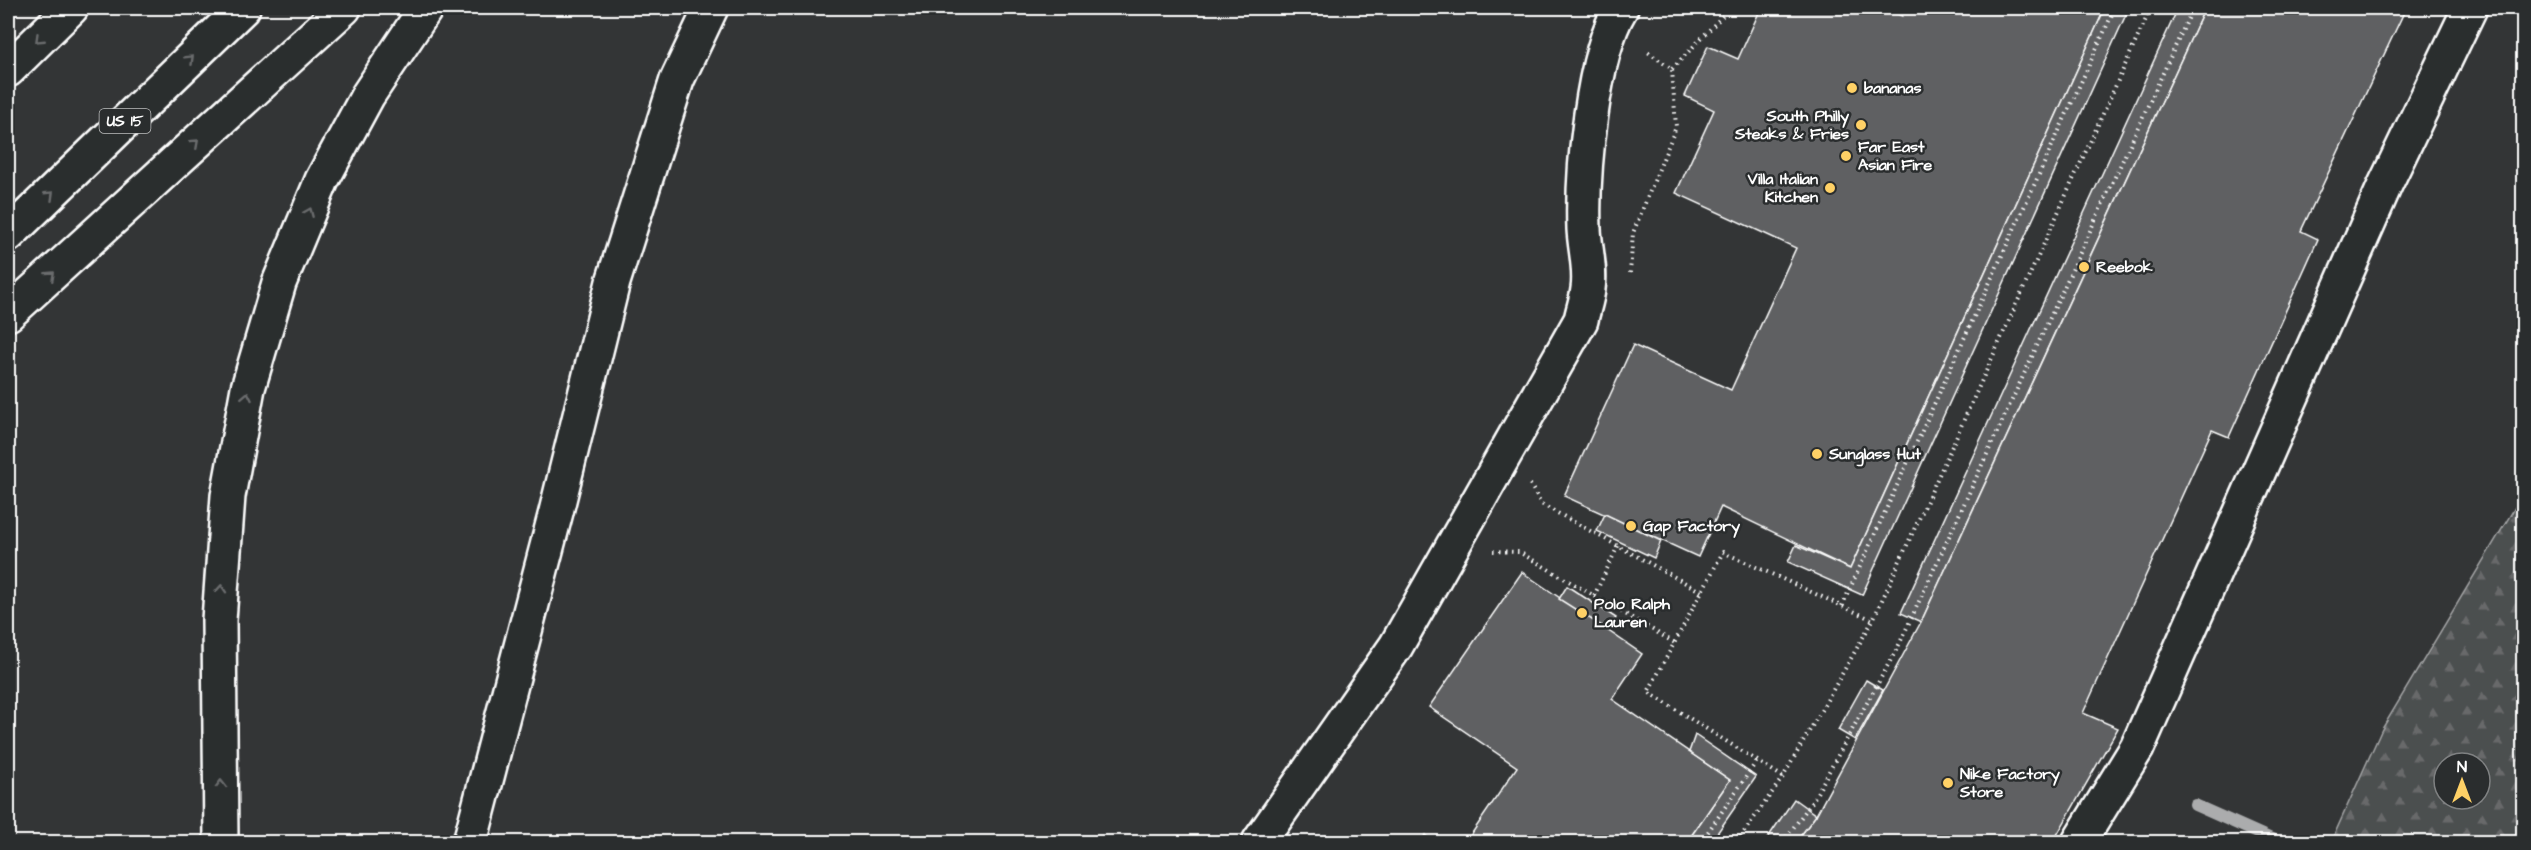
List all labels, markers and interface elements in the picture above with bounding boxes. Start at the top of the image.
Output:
one-way arrow [36,31,47,42]
one-way arrow [183,55,193,66]
place label: bananas [1864,77,1921,99]
marker: bananas [1845,81,1859,95]
place label: South Philly Steaks & Fries [1734,105,1849,145]
road number: US 15 [100,109,150,133]
marker: South Philly Steaks & Fries [1854,118,1868,132]
place label: Far East Asian Fire [1858,136,1933,176]
one-way arrow [188,139,198,150]
marker: Far East Asian Fire [1839,149,1853,163]
place label: Villa Italian Kitchen [1747,168,1818,208]
marker: Villa Italian Kitchen [1823,181,1837,195]
one-way arrow [42,191,53,202]
one-way arrow [302,207,314,218]
place label: Reebok [2096,256,2153,278]
marker: Reebok [2077,260,2091,274]
one-way arrow [44,271,54,282]
one-way arrow [240,391,253,401]
place label: Sunglass Hut [1828,443,1922,467]
marker: Sunglass Hut [1810,447,1824,461]
place label: Gap Factory [1643,515,1740,538]
marker: Gap Factory [1624,519,1638,533]
one-way arrow [214,585,227,594]
place label: Polo Ralph Lauren [1594,593,1671,633]
marker: Polo Ralph Lauren [1575,606,1589,620]
north arrow [2432,751,2492,811]
text: N [2457,756,2467,778]
place label: Nike Factory Store [1959,763,2060,803]
marker: Nike Factory Store [1941,776,1955,790]
one-way arrow [214,780,227,789]

